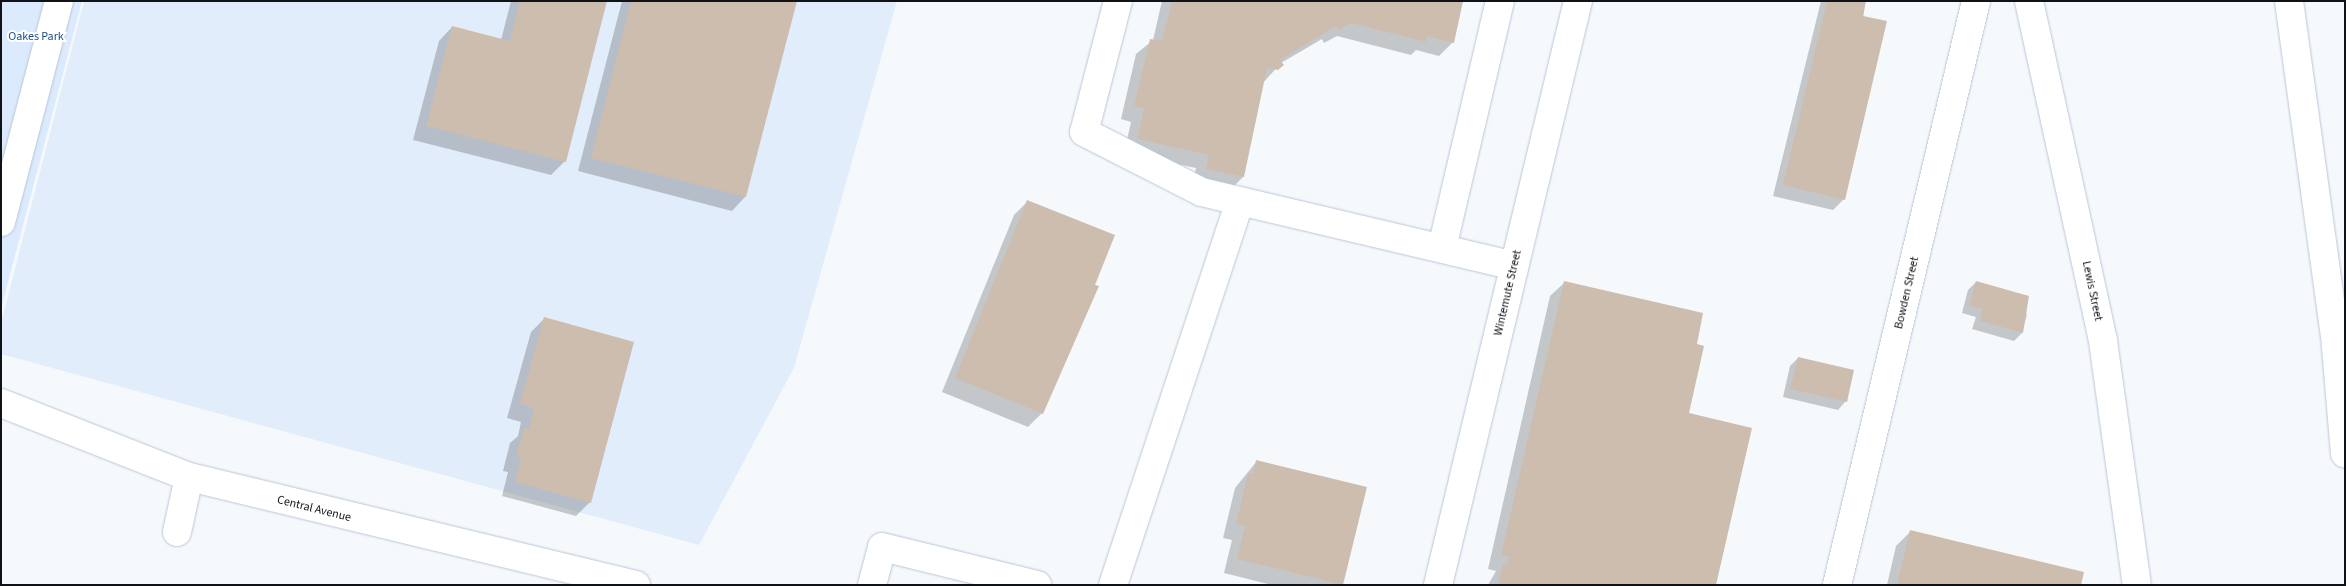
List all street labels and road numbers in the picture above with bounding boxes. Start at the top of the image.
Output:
street label: Wintemute Street [1491,249,1525,337]
street label: Bowden Street [1892,255,1922,331]
street label: Lewis Street [2079,260,2105,322]
street label: Central Avenue [275,493,353,525]

